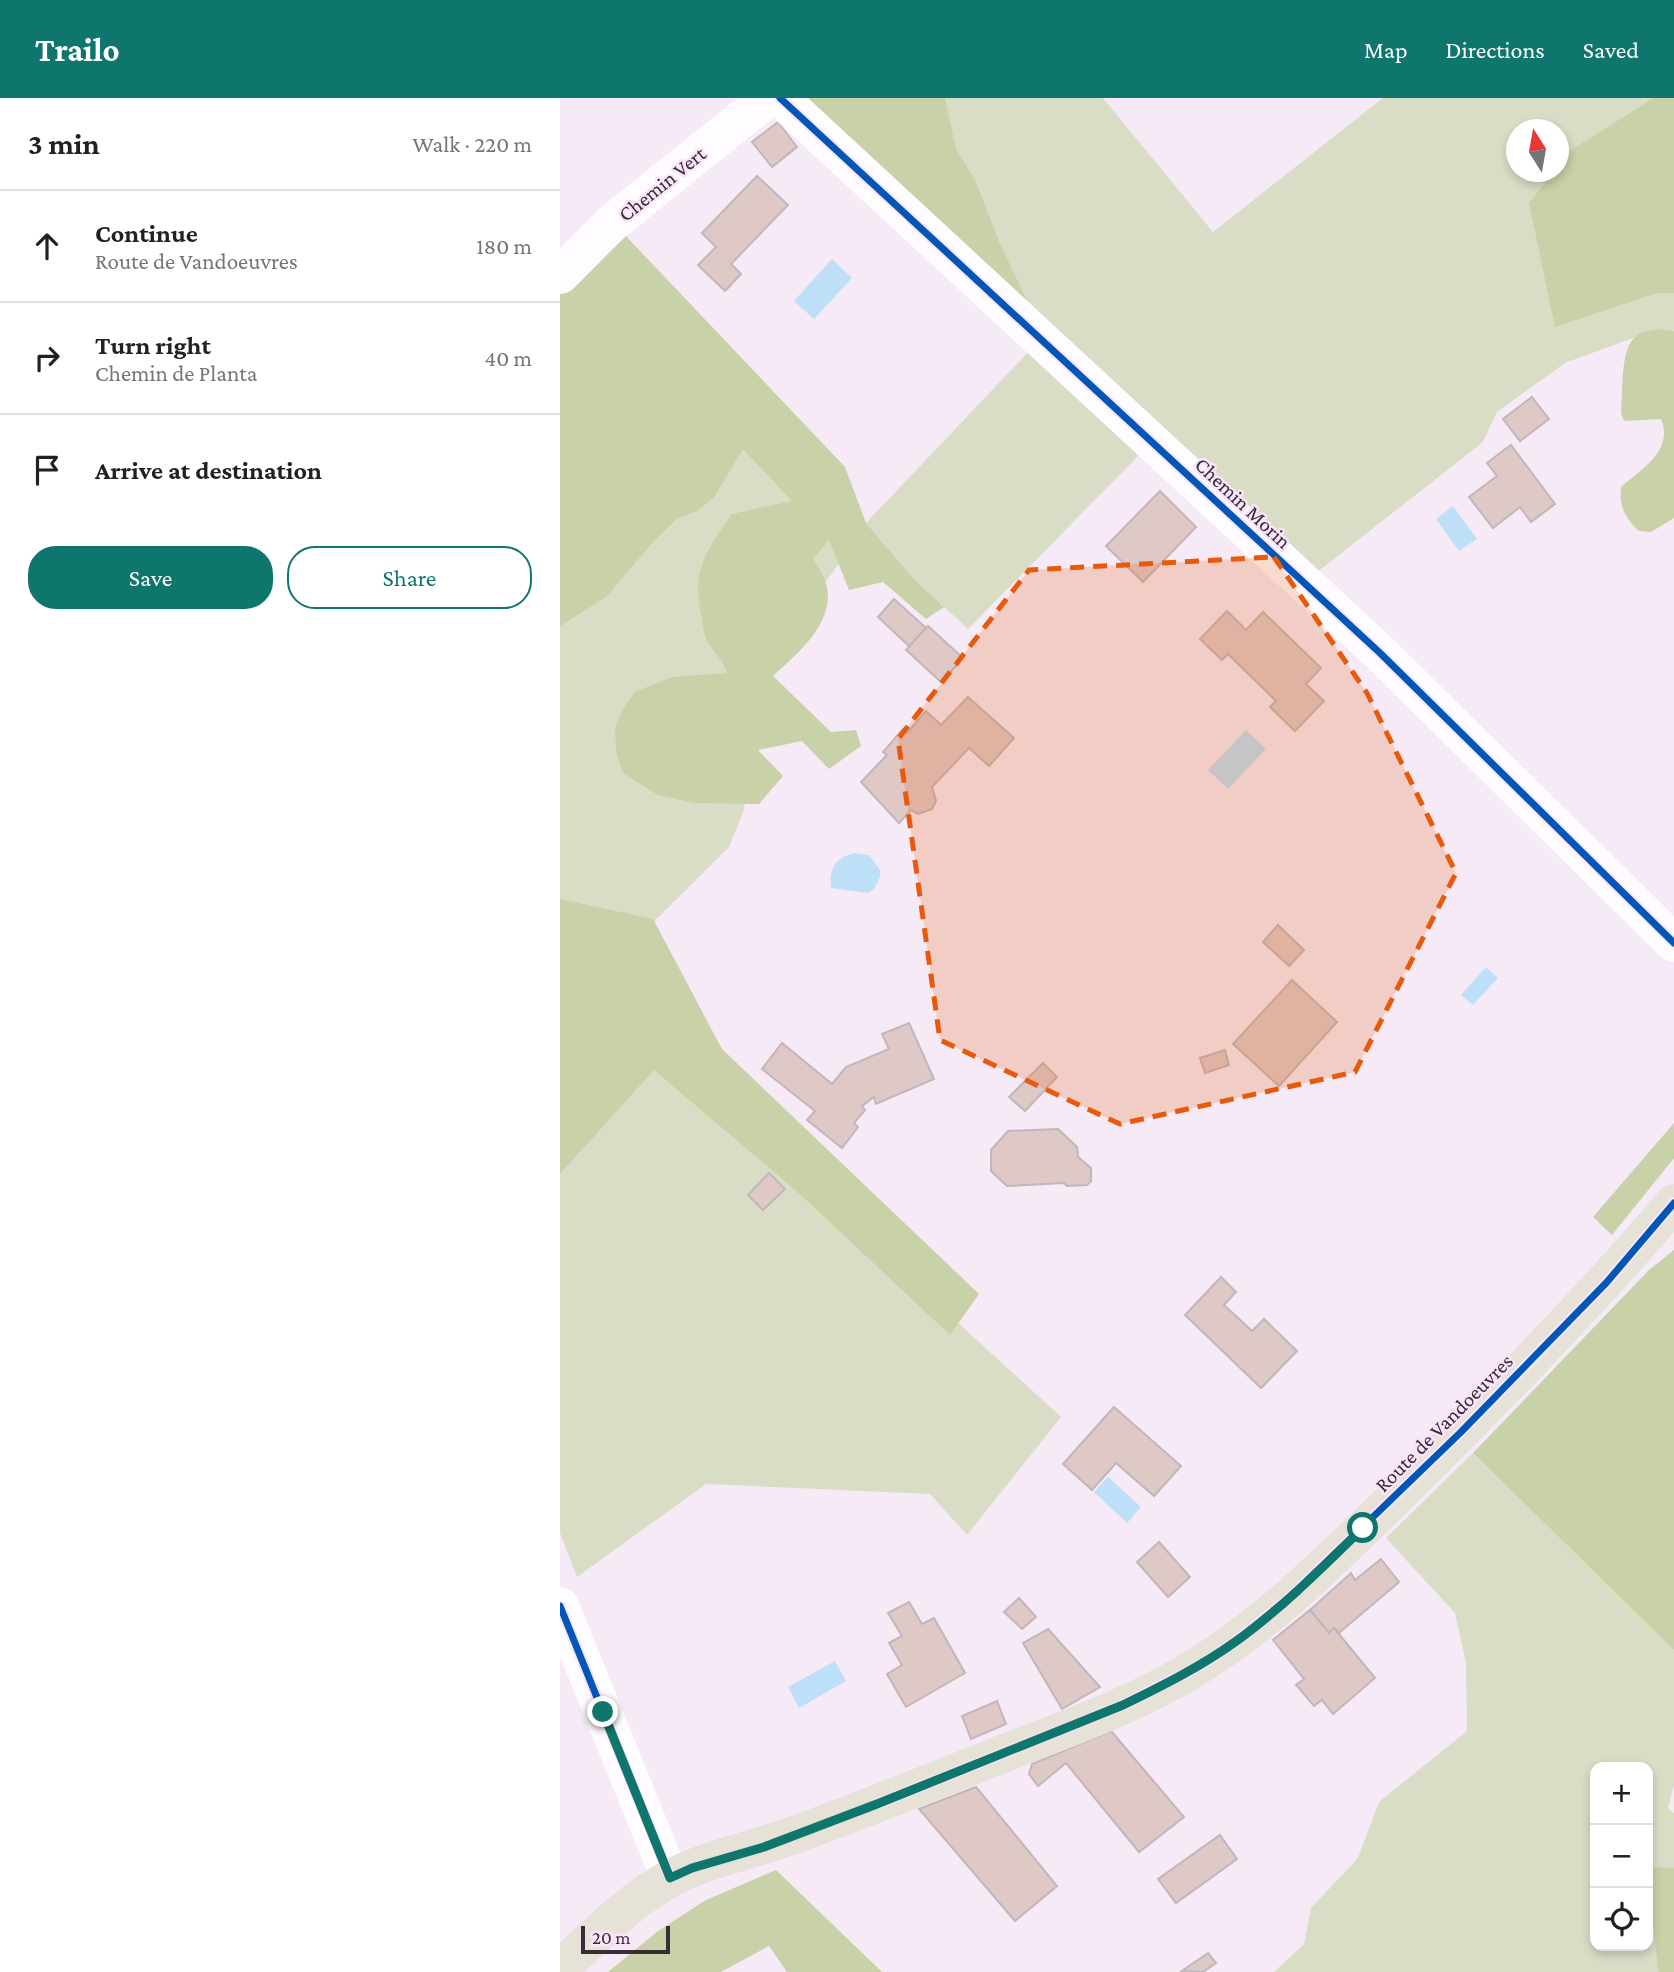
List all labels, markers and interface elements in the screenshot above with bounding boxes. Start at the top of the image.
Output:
text: Trailo [35,31,120,68]
text: Map [1364,36,1408,63]
text: Directions [1446,36,1545,63]
text: Saved [1583,36,1639,63]
north arrow [1506,119,1569,182]
text: 3 min [28,127,100,160]
text: Walk · 220 m [412,131,532,157]
street label: Chemin Vert [614,141,711,226]
text: Continue [95,219,198,248]
icon: ahead [28,227,66,265]
text: 180 m [476,233,532,259]
text: Route de Vandoeuvres [95,248,298,274]
text: Turn right [95,331,211,360]
icon: right [28,339,66,377]
text: 40 m [484,345,532,371]
text: Chemin de Planta [95,360,257,386]
icon: arrive [28,451,66,489]
street label: Chemin Morin [1190,452,1296,554]
text: Arrive at destination [95,456,322,485]
button: Save [28,546,273,609]
button: Share [287,546,532,609]
street label: Route de Vandoeuvres [1370,1349,1518,1497]
route start [1347,1512,1378,1543]
route end [587,1696,618,1727]
map controls [1590,1762,1653,1951]
button: + [1590,1762,1653,1825]
button: − [1590,1825,1653,1888]
button: locate [1590,1888,1653,1951]
scale bar [581,1923,670,1955]
text: 20 m [592,1927,631,1948]

